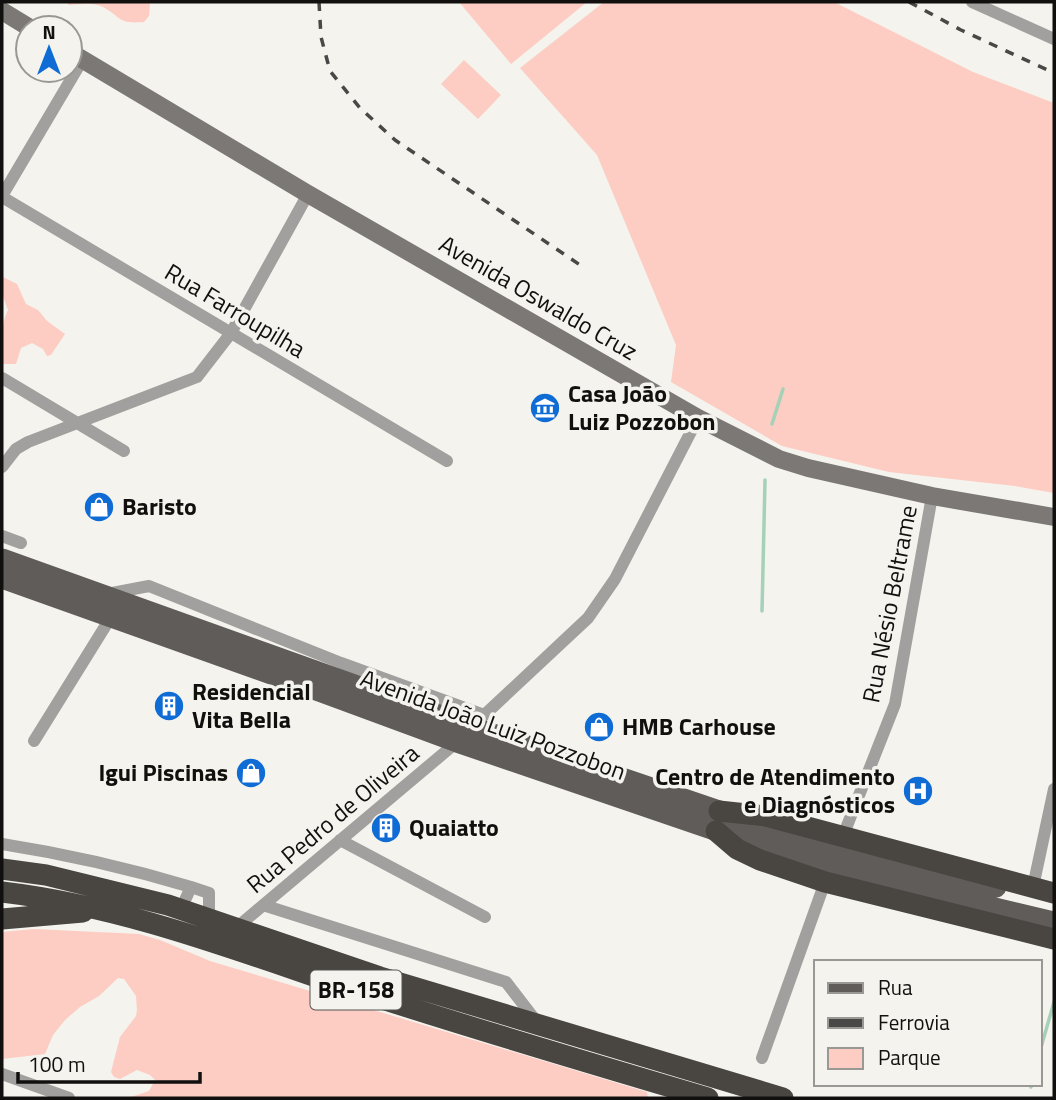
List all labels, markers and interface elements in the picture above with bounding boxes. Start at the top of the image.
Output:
north arrow [14,14,84,84]
text: N [42,17,56,46]
street label: Avenida Oswaldo Cruz [433,226,644,369]
street label: Rua Farroupilha [158,254,313,366]
place label: Casa João Luiz Pozzobon [568,375,716,439]
museum icon: Casa João Luiz Pozzobon [528,391,562,425]
place label: Baristo [122,488,197,524]
shop icon: Baristo [82,490,116,524]
street label: Rua Nésio Beltrame [852,502,926,706]
street label: Avenida João Luiz Pozzobon [356,659,631,789]
place label: Residencial Vita Bella [192,673,311,737]
building icon: Residencial Vita Bella [152,689,186,723]
place label: HMB Carhouse [622,708,776,744]
shop icon: HMB Carhouse [582,710,616,744]
street label: Rua Pedro de Oliveira [238,735,426,901]
place label: Igui Piscinas [98,754,228,790]
shop icon: Igui Piscinas [234,756,268,790]
place label: Centro de Atendimento e Diagnósticos [655,758,895,822]
hospital icon: Centro de Atendimento e Diagnósticos [901,774,935,808]
place label: Quaiatto [409,809,499,845]
building icon: Quaiatto [369,811,403,845]
legend [814,960,1042,1086]
road number: BR-158 [310,970,402,1009]
text: Rua [878,971,913,1003]
text: Ferrovia [878,1006,950,1038]
scale bar [18,1040,200,1084]
text: Parque [878,1041,941,1073]
text: 100 m [28,1048,85,1080]

